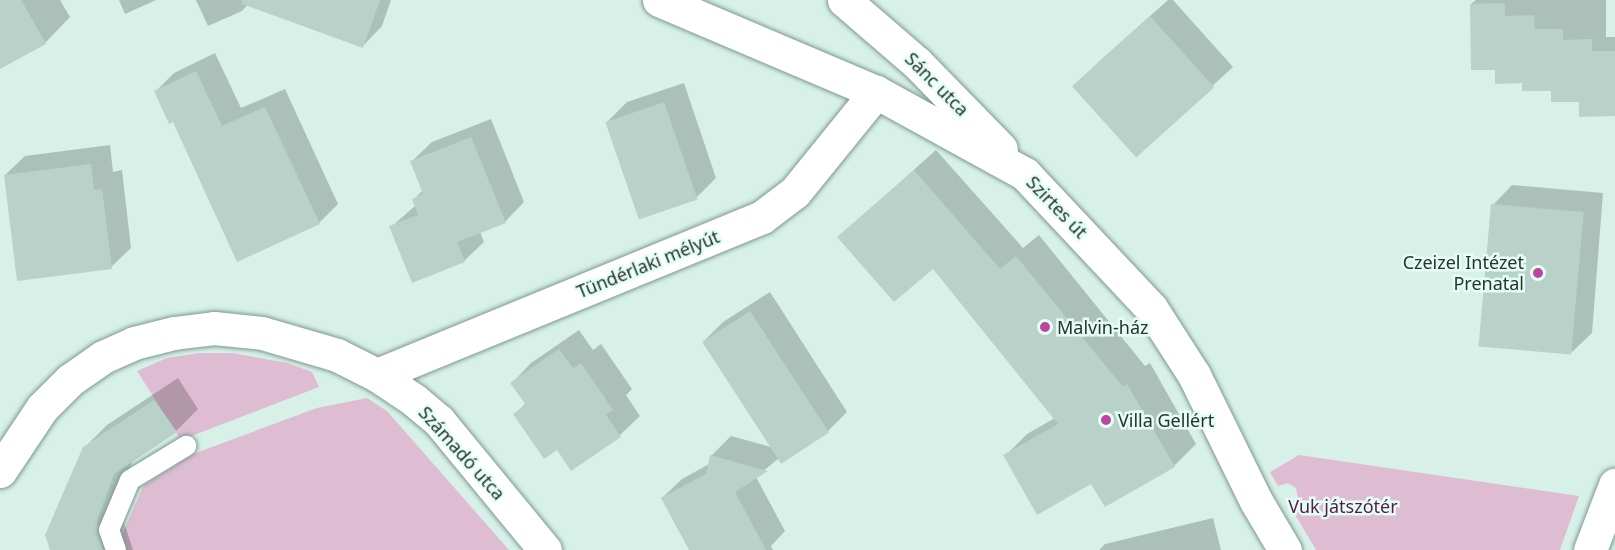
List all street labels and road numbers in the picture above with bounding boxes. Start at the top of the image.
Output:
street label: Sánc utca [901,48,973,120]
street label: Szirtes út [1022,171,1092,243]
street label: Tündérlaki mélyút [573,225,723,303]
street label: Számadó utca [414,402,510,504]

